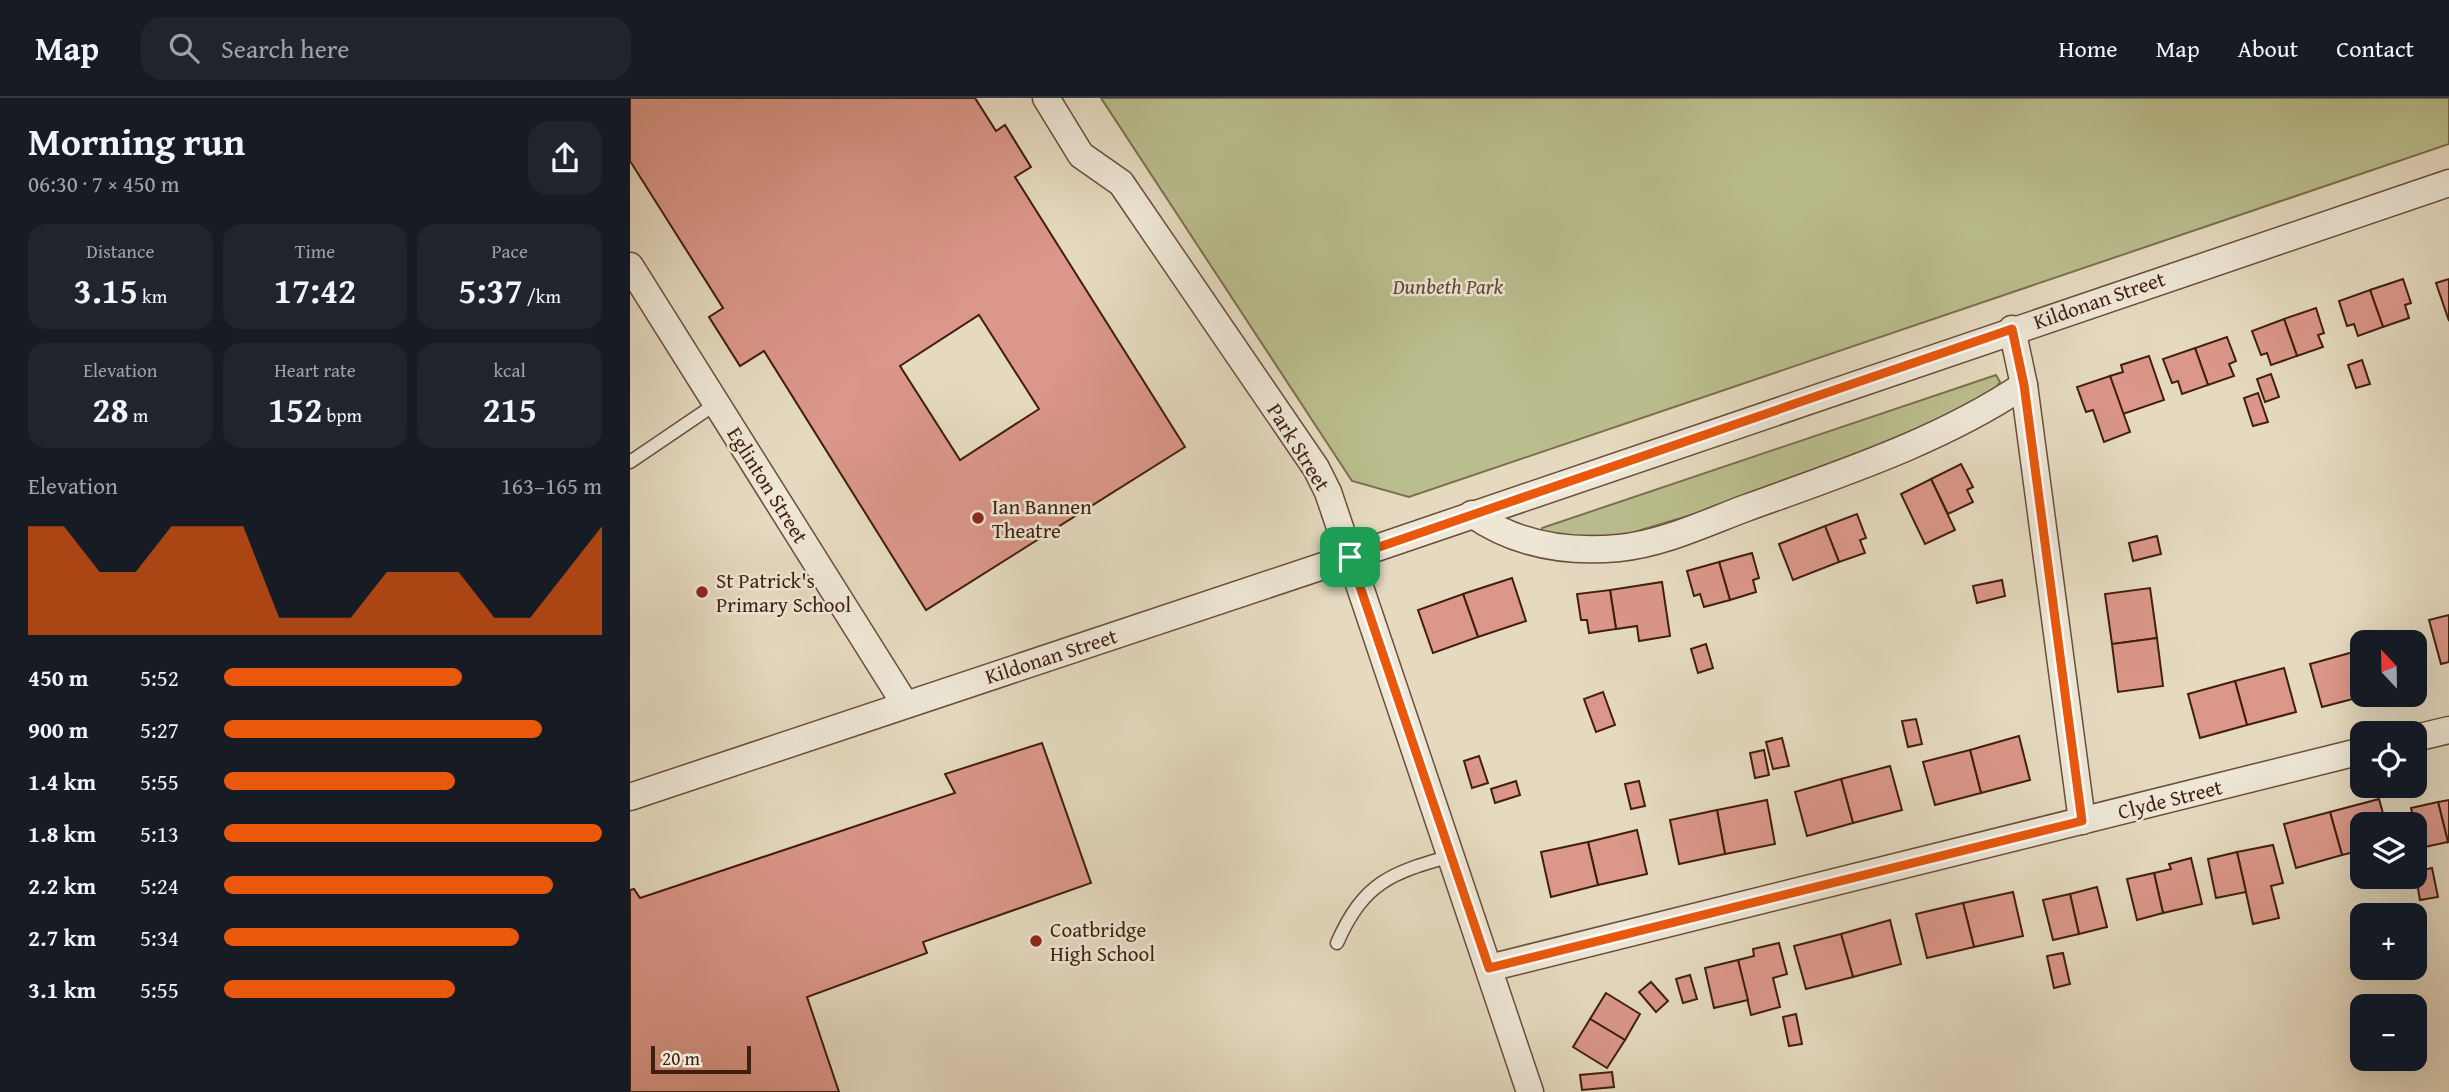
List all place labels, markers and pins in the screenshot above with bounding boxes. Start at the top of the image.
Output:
place label: Ian Bannen Theatre [992,491,1092,546]
marker: Ian Bannen Theatre [970,510,986,526]
pin [1320,527,1380,587]
place label: St Patrick's Primary School [716,565,851,620]
marker: St Patrick's Primary School [694,584,710,600]
place label: Coatbridge High School [1050,914,1155,969]
marker: Coatbridge High School [1028,933,1044,949]

